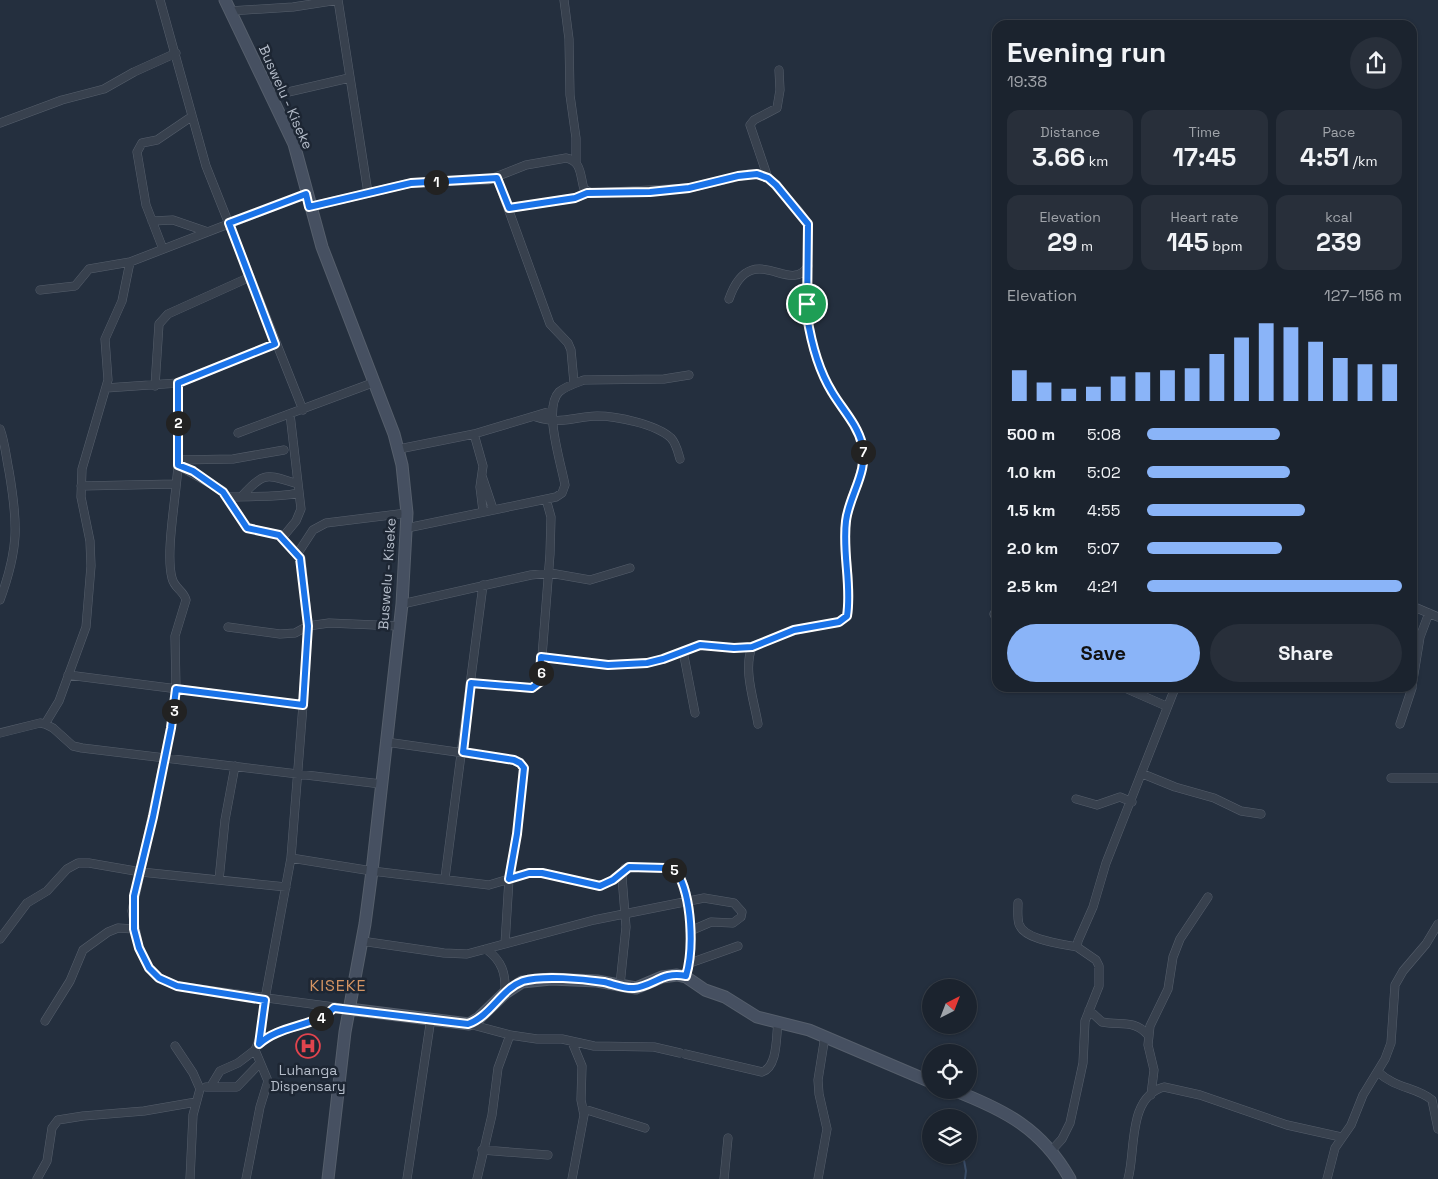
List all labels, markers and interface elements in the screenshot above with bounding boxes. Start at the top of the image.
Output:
text: Evening run [1007,34,1166,70]
button: share [1350,37,1402,89]
street label: Buswelu - Kiseke [255,42,317,152]
text: 19:38 [1007,71,1047,92]
text: Distance [1040,123,1100,141]
text: Time [1189,123,1220,141]
text: Pace [1322,123,1355,141]
text: 3.66 [1032,141,1085,173]
text: 17:45 [1173,141,1236,173]
text: 4:51 [1300,141,1349,173]
text: km [1085,152,1108,170]
text: /km [1349,152,1378,170]
pin: 1 [424,170,448,194]
text: 1 [433,173,440,191]
text: Elevation [1039,208,1101,226]
text: Heart rate [1171,208,1238,226]
text: kcal [1325,208,1352,226]
text: 29 [1047,226,1077,258]
text: 145 [1167,226,1209,258]
text: 239 [1316,226,1362,258]
text: m [1077,237,1093,255]
text: bpm [1209,237,1242,255]
pin [786,283,828,325]
text: Elevation [1007,285,1077,306]
text: 127–156 m [1324,285,1402,306]
icon: arrive [793,290,821,318]
pin: 2 [166,410,190,436]
text: 2 [174,414,183,432]
text: 500 m [1007,424,1055,445]
text: 5:08 [1087,424,1121,445]
pin: 7 [850,440,876,464]
text: 7 [860,443,867,461]
text: 1.0 km [1007,462,1056,483]
text: 5:02 [1087,462,1121,483]
text: 1.5 km [1007,500,1055,521]
text: 4:55 [1087,500,1120,521]
street label: Buswelu - Kiseke [374,517,400,631]
text: 2.0 km [1007,538,1058,559]
text: 5:07 [1087,538,1120,559]
text: 2.5 km [1007,576,1058,597]
text: 4:21 [1087,576,1117,597]
button: Save [1007,624,1200,682]
button: Share [1210,624,1402,682]
pin: 6 [528,660,554,686]
text: 6 [537,664,546,682]
pin: 3 [162,698,186,724]
text: 3 [170,702,179,720]
pin: 5 [662,858,686,882]
text: 5 [670,861,679,879]
district label: KISEKE [309,975,367,996]
north arrow [922,979,978,1034]
map controls [922,979,977,1164]
pin: 4 [308,1006,334,1030]
text: 4 [317,1009,326,1027]
hospital icon: Luhanga Dispensary [295,1033,321,1059]
button: locate [922,1044,977,1099]
place label: Luhanga Dispensary [270,1061,346,1095]
button: layers [922,1109,977,1164]

